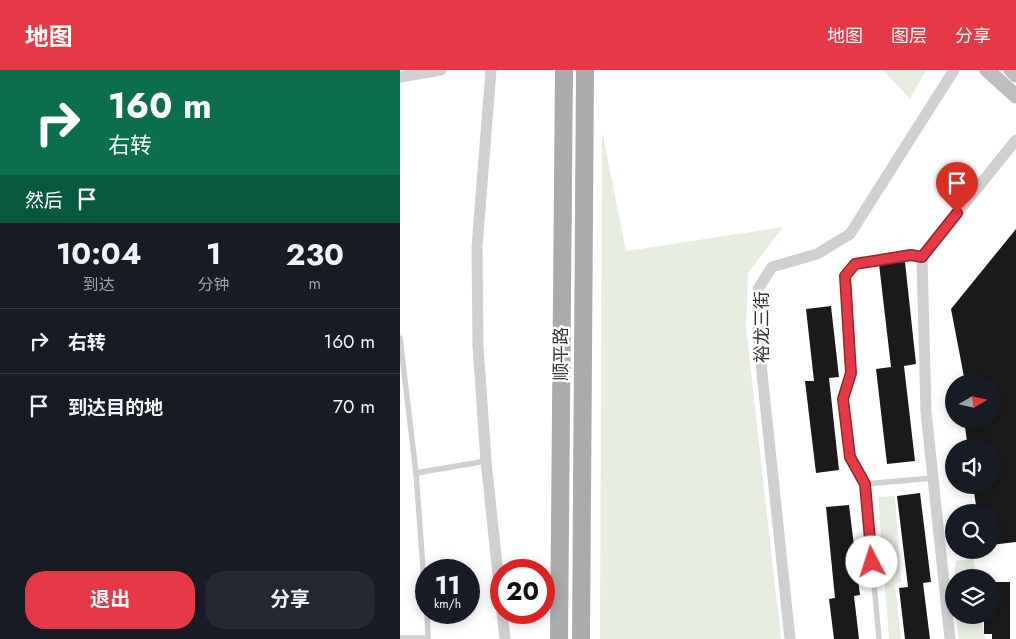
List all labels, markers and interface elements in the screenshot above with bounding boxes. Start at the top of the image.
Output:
text: 地图 [25,19,73,54]
text: 地图 [827,23,863,49]
text: 图层 [891,23,927,49]
text: 分享 [955,23,991,49]
text: 160 m [108,81,212,131]
icon: right [25,90,90,155]
text: 右转 [108,129,152,161]
pin [936,162,978,213]
icon: arrive [943,169,971,197]
icon: arrive [73,185,101,213]
text: 然后 [25,187,63,214]
text: 10:04 [56,232,142,275]
text: 1 [206,232,221,275]
text: 230 [286,233,344,276]
text: m [309,272,321,295]
text: 到达 [83,273,115,296]
text: 分钟 [198,273,230,296]
street label: 裕龙三街 [749,291,775,363]
icon: right [25,327,53,355]
street label: 顺平路 [548,327,574,381]
text: 160 m [324,328,375,355]
text: 右转 [68,329,106,356]
north arrow [945,374,1000,429]
map controls [945,374,1000,624]
icon: arrive [25,392,53,420]
text: 70 m [333,393,375,420]
text: 到达目的地 [68,394,163,421]
button: sound [945,439,1000,494]
button: search [945,504,1000,559]
position arrow [845,535,897,587]
speed limit sign: 20 [490,559,555,624]
text: 11 [435,567,460,603]
button: layers [945,569,1000,624]
button: 退出 [25,571,195,629]
button: 分享 [205,571,375,629]
text: km/h [434,595,461,613]

